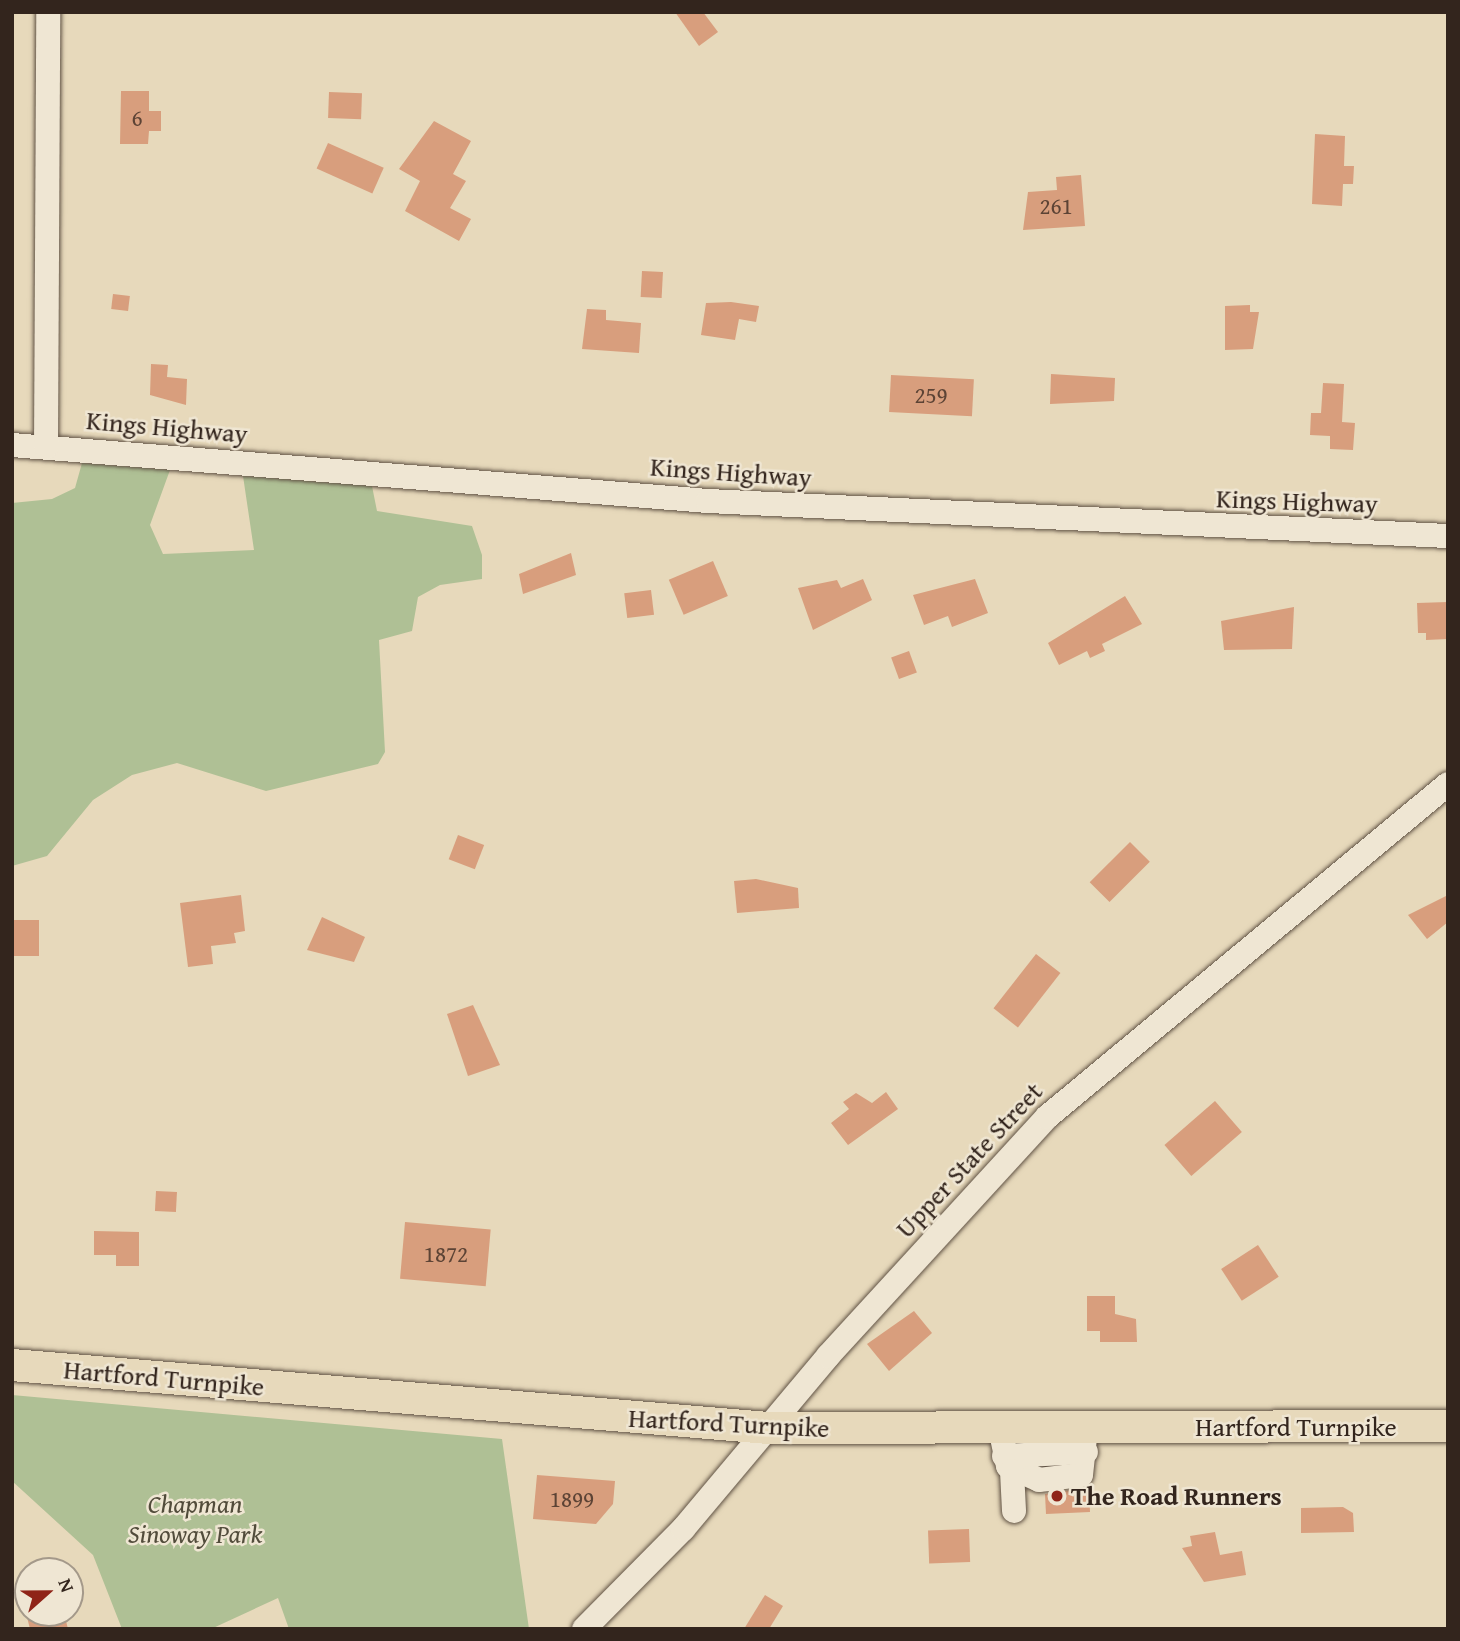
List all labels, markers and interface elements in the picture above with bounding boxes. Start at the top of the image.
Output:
house number: 6 [131,104,143,132]
house number: 261 [1039,192,1073,220]
house number: 259 [914,381,948,409]
street label: Kings Highway [85,404,249,450]
street label: Kings Highway [649,451,813,493]
street label: Kings Highway [1216,483,1378,519]
street label: Upper State Street [889,1076,1049,1244]
house number: 1872 [424,1240,468,1268]
street label: Hartford Turnpike [62,1354,266,1402]
street label: Hartford Turnpike [628,1402,830,1444]
street label: Hartford Turnpike [1195,1411,1397,1443]
place label: The Road Runners [1071,1480,1282,1512]
house number: 1899 [550,1485,594,1513]
park label: Chapman Sinoway Park [128,1488,262,1550]
marker: The Road Runners [1049,1488,1065,1504]
north arrow [14,1557,84,1627]
text: N [51,1574,82,1596]

